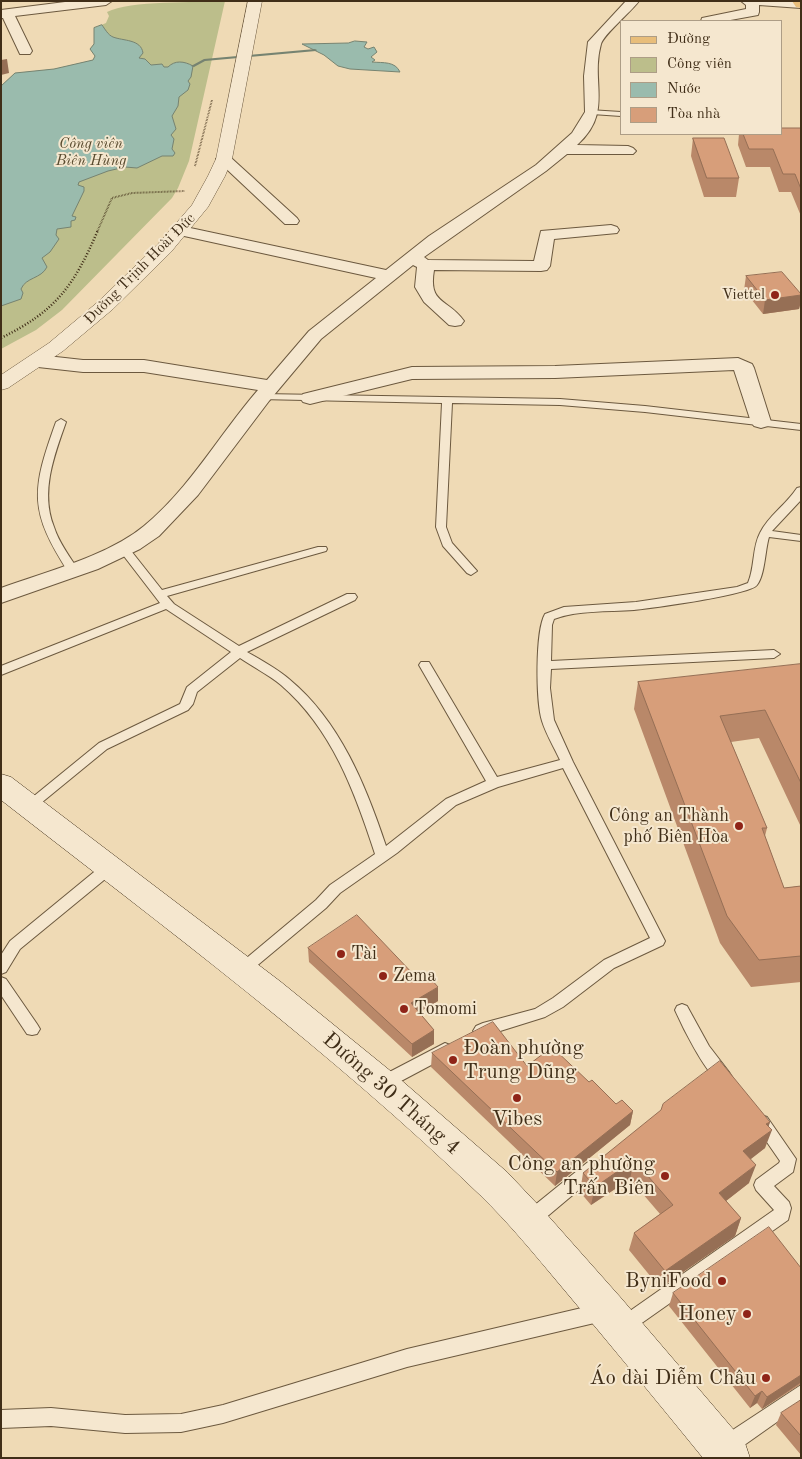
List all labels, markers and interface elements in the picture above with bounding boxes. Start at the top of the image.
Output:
legend [620,20,782,135]
text: Đường [667,32,710,47]
text: Công viên [667,57,732,72]
text: Nước [667,82,701,97]
text: Tòa nhà [667,107,720,122]
park label: Công viên Biên Hùng [56,135,126,170]
street label: Đường Trịnh Hoài Đức [81,210,199,328]
place label: Viettel [722,286,765,304]
marker: Viettel [769,289,781,301]
place label: Công an Thành phố Biên Hòa [609,805,729,848]
marker: Công an Thành phố Biên Hòa [733,820,745,832]
place label: Tài [351,943,377,965]
marker: Tài [335,948,347,960]
place label: Zema [393,965,436,987]
marker: Zema [377,970,389,982]
place label: Tomomi [414,998,477,1020]
marker: Tomomi [398,1003,410,1015]
street label: Đường 30 Tháng 4 [317,1027,465,1161]
place label: Đoàn phường Trung Dũng [463,1035,584,1085]
marker: Đoàn phường Trung Dũng [447,1054,459,1066]
marker: Vibes [511,1092,523,1104]
place label: Vibes [492,1106,542,1132]
place label: Công an phường Trấn Biên [508,1151,655,1201]
marker: Công an phường Trấn Biên [659,1170,671,1182]
place label: ByniFood [625,1268,712,1294]
marker: ByniFood [716,1275,728,1287]
place label: Honey [678,1301,737,1327]
marker: Honey [741,1308,753,1320]
place label: Áo dài Diễm Châu [589,1365,756,1391]
marker: Áo dài Diễm Châu [760,1372,772,1384]

